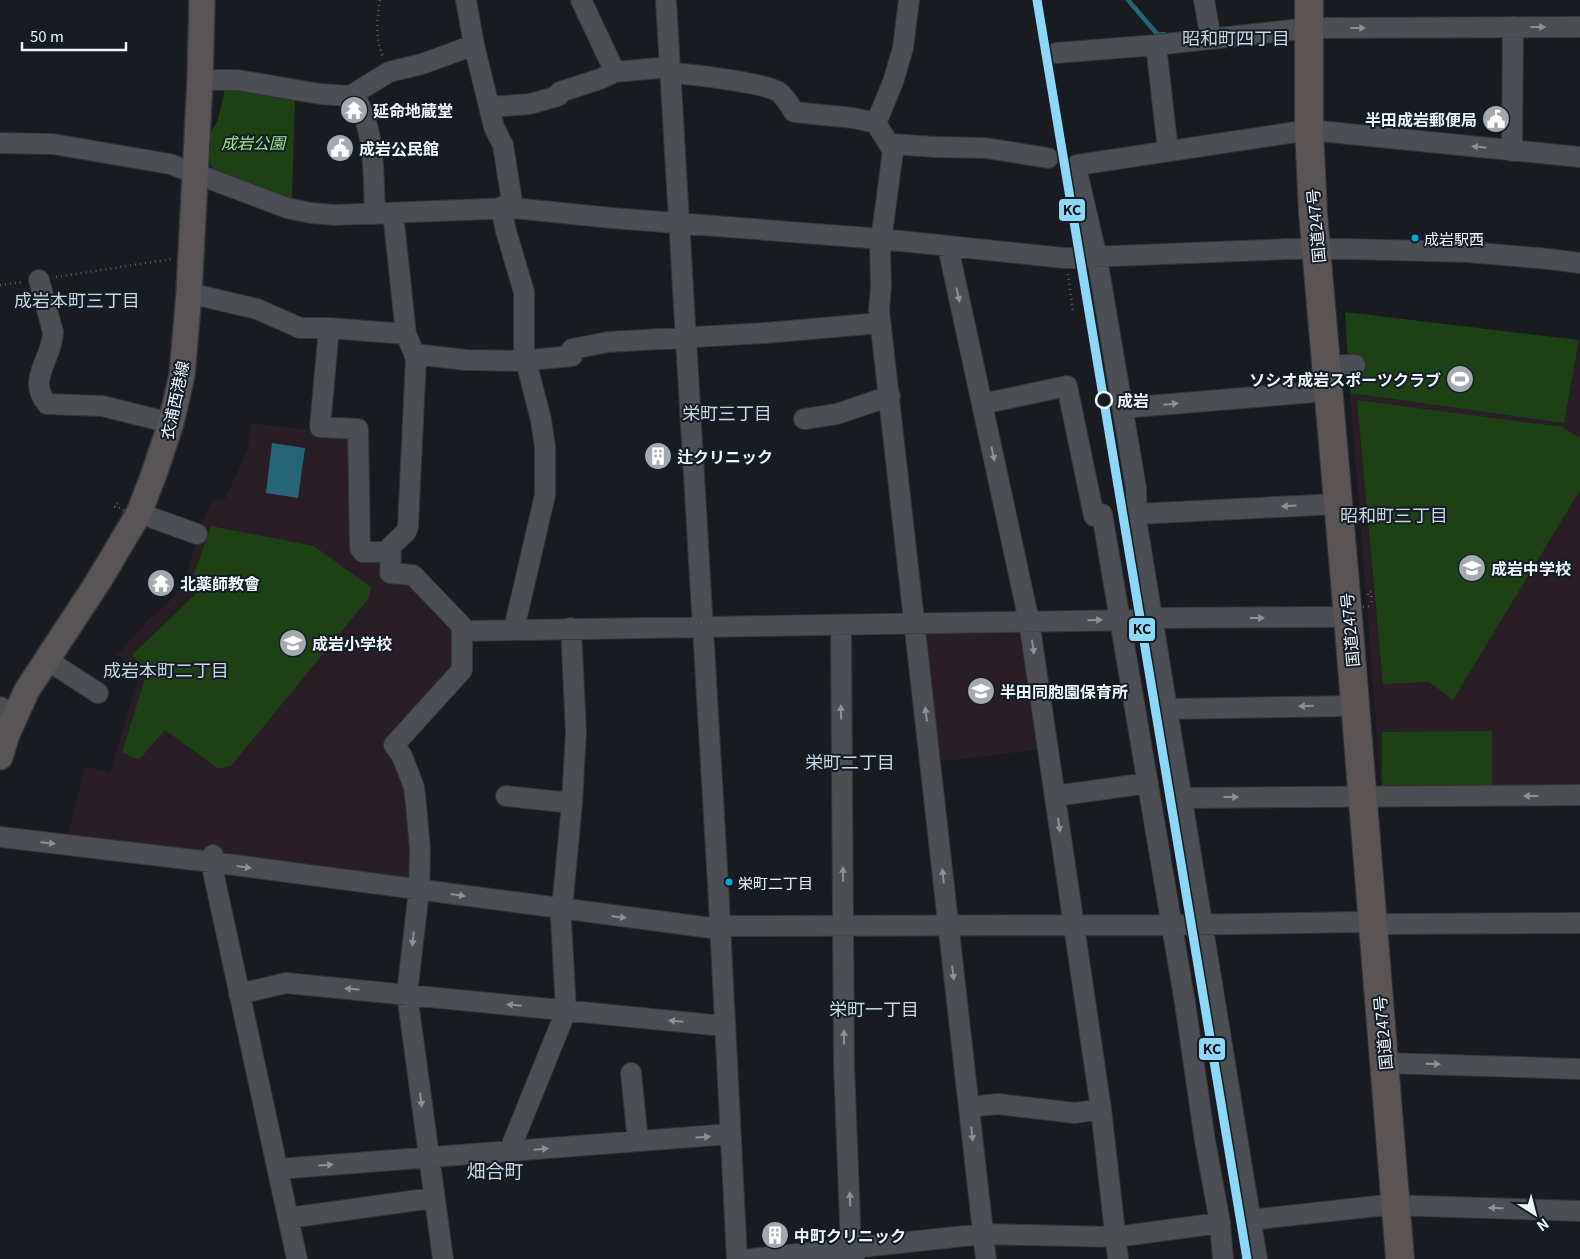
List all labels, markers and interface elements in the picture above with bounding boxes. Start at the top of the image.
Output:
scale bar [22,20,126,52]
one-way arrow [1530,23,1546,31]
district label: 昭和町四丁目 [1182,24,1290,50]
one-way arrow [1350,24,1366,32]
text: 50 m [30,25,64,46]
temple icon: 延命地蔵堂 [339,95,369,125]
place label: 延命地蔵堂 [373,98,453,122]
public building icon: 半田成岩郵便局 [1481,104,1511,134]
place label: 半田成岩郵便局 [1365,107,1477,131]
park label: 成岩公園 [221,130,287,154]
public building icon: 成岩公民館 [325,133,355,163]
place label: 成岩公民館 [359,136,439,160]
one-way arrow [1471,143,1487,151]
street label: 国道247号 [1300,188,1330,264]
line badge: KC [1058,198,1086,222]
text: KC [1063,199,1081,219]
place label: 成岩駅西 [1424,228,1484,249]
marker: 成岩駅西 [1410,233,1420,243]
district label: 成岩本町三丁目 [14,286,140,312]
one-way arrow [955,287,963,303]
street label: 衣浦西港線 [154,358,194,442]
sports icon: ソシオ成岩スポーツクラブ [1445,364,1475,394]
place label: ソシオ成岩スポーツクラブ [1249,367,1441,391]
place label: 成岩 [1117,388,1149,412]
marker: 成岩 [1095,391,1113,409]
district label: 栄町三丁目 [682,399,772,425]
one-way arrow [1164,400,1180,408]
building icon: 辻クリニック [643,441,673,471]
place label: 辻クリニック [677,444,773,468]
one-way arrow [989,446,997,461]
district label: 昭和町三丁目 [1340,501,1448,527]
one-way arrow [1281,503,1297,511]
school or university icon: 成岩中学校 [1457,553,1487,583]
place label: 成岩中学校 [1491,556,1571,580]
temple icon: 北薬師教會 [146,568,176,598]
place label: 北薬師教會 [180,571,260,595]
street label: 国道247号 [1334,592,1364,668]
one-way arrow [1250,614,1266,622]
one-way arrow [1087,616,1103,624]
line badge: KC [1128,617,1156,642]
text: KC [1133,618,1151,638]
school or university icon: 成岩小学校 [278,628,308,658]
place label: 成岩小学校 [312,631,392,655]
one-way arrow [1029,639,1037,655]
district label: 成岩本町二丁目 [103,656,229,682]
school or university icon: 半田同胞園保育所 [966,676,996,706]
place label: 半田同胞園保育所 [1000,679,1128,703]
one-way arrow [1298,703,1314,711]
one-way arrow [837,704,845,720]
one-way arrow [922,706,930,722]
district label: 栄町二丁目 [805,748,895,774]
one-way arrow [1523,792,1539,800]
one-way arrow [1223,793,1239,801]
one-way arrow [1055,817,1063,833]
one-way arrow [41,839,57,847]
one-way arrow [237,863,253,871]
one-way arrow [839,866,847,882]
one-way arrow [939,868,947,884]
place label: 栄町二丁目 [738,872,813,893]
marker: 栄町二丁目 [724,877,734,887]
one-way arrow [450,892,466,900]
one-way arrow [611,913,627,921]
one-way arrow [409,931,417,947]
one-way arrow [949,965,957,981]
one-way arrow [344,985,360,993]
district label: 栄町一丁目 [829,995,919,1021]
street label: 国道247号 [1367,995,1397,1071]
one-way arrow [506,1001,522,1009]
one-way arrow [667,1017,683,1025]
one-way arrow [840,1029,848,1045]
line badge: KC [1198,1037,1226,1061]
text: KC [1203,1038,1221,1058]
one-way arrow [1425,1061,1441,1069]
one-way arrow [417,1092,425,1108]
one-way arrow [968,1127,976,1143]
one-way arrow [695,1132,711,1140]
one-way arrow [533,1145,549,1153]
district label: 畑合町 [466,1156,524,1183]
one-way arrow [319,1161,335,1169]
north arrow [1510,1189,1560,1239]
one-way arrow [845,1191,853,1207]
one-way arrow [1488,1204,1504,1212]
text: N [1533,1214,1553,1237]
building icon: 中町クリニック [760,1220,790,1250]
place label: 中町クリニック [794,1223,906,1247]

